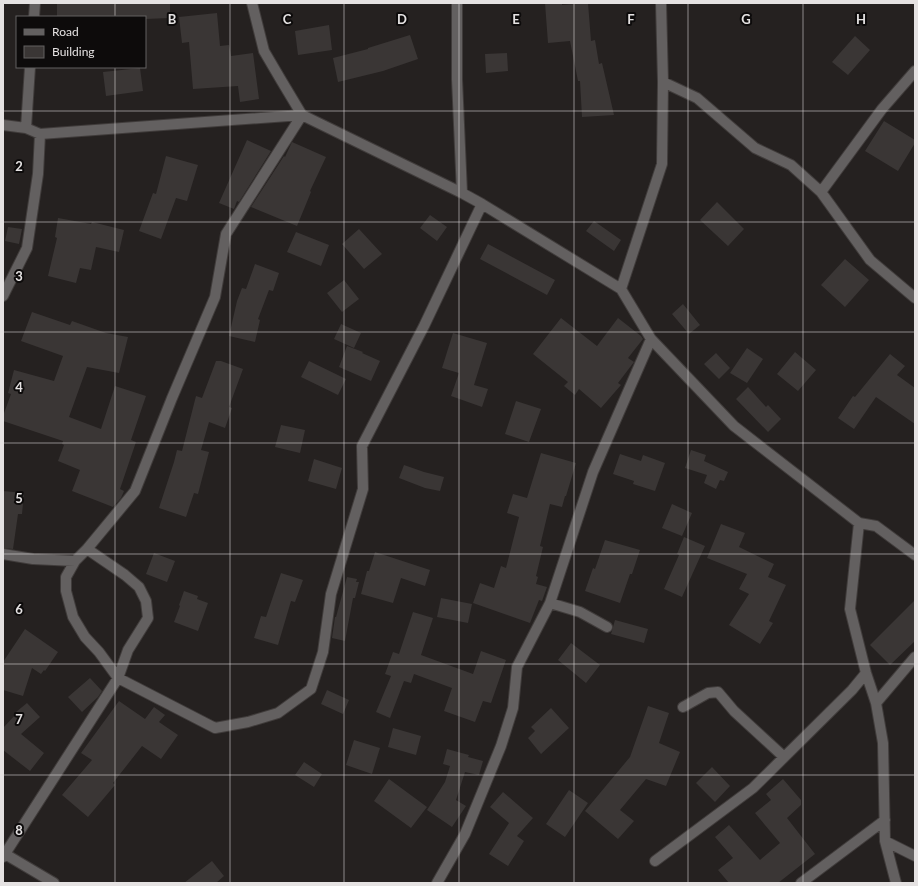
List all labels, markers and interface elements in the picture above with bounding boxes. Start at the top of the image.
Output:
text: B [168,11,177,27]
text: C [283,11,292,27]
text: D [397,11,407,27]
text: E [512,11,520,27]
text: F [627,11,635,27]
text: G [741,11,751,27]
text: H [856,11,866,27]
legend [16,16,146,68]
text: Road [52,24,79,39]
text: Building [52,44,95,59]
text: 2 [15,158,23,174]
text: 3 [15,268,23,284]
text: 4 [15,379,23,395]
text: 5 [15,490,23,506]
text: 6 [15,601,23,617]
text: 7 [15,711,23,727]
text: 8 [15,822,23,838]

